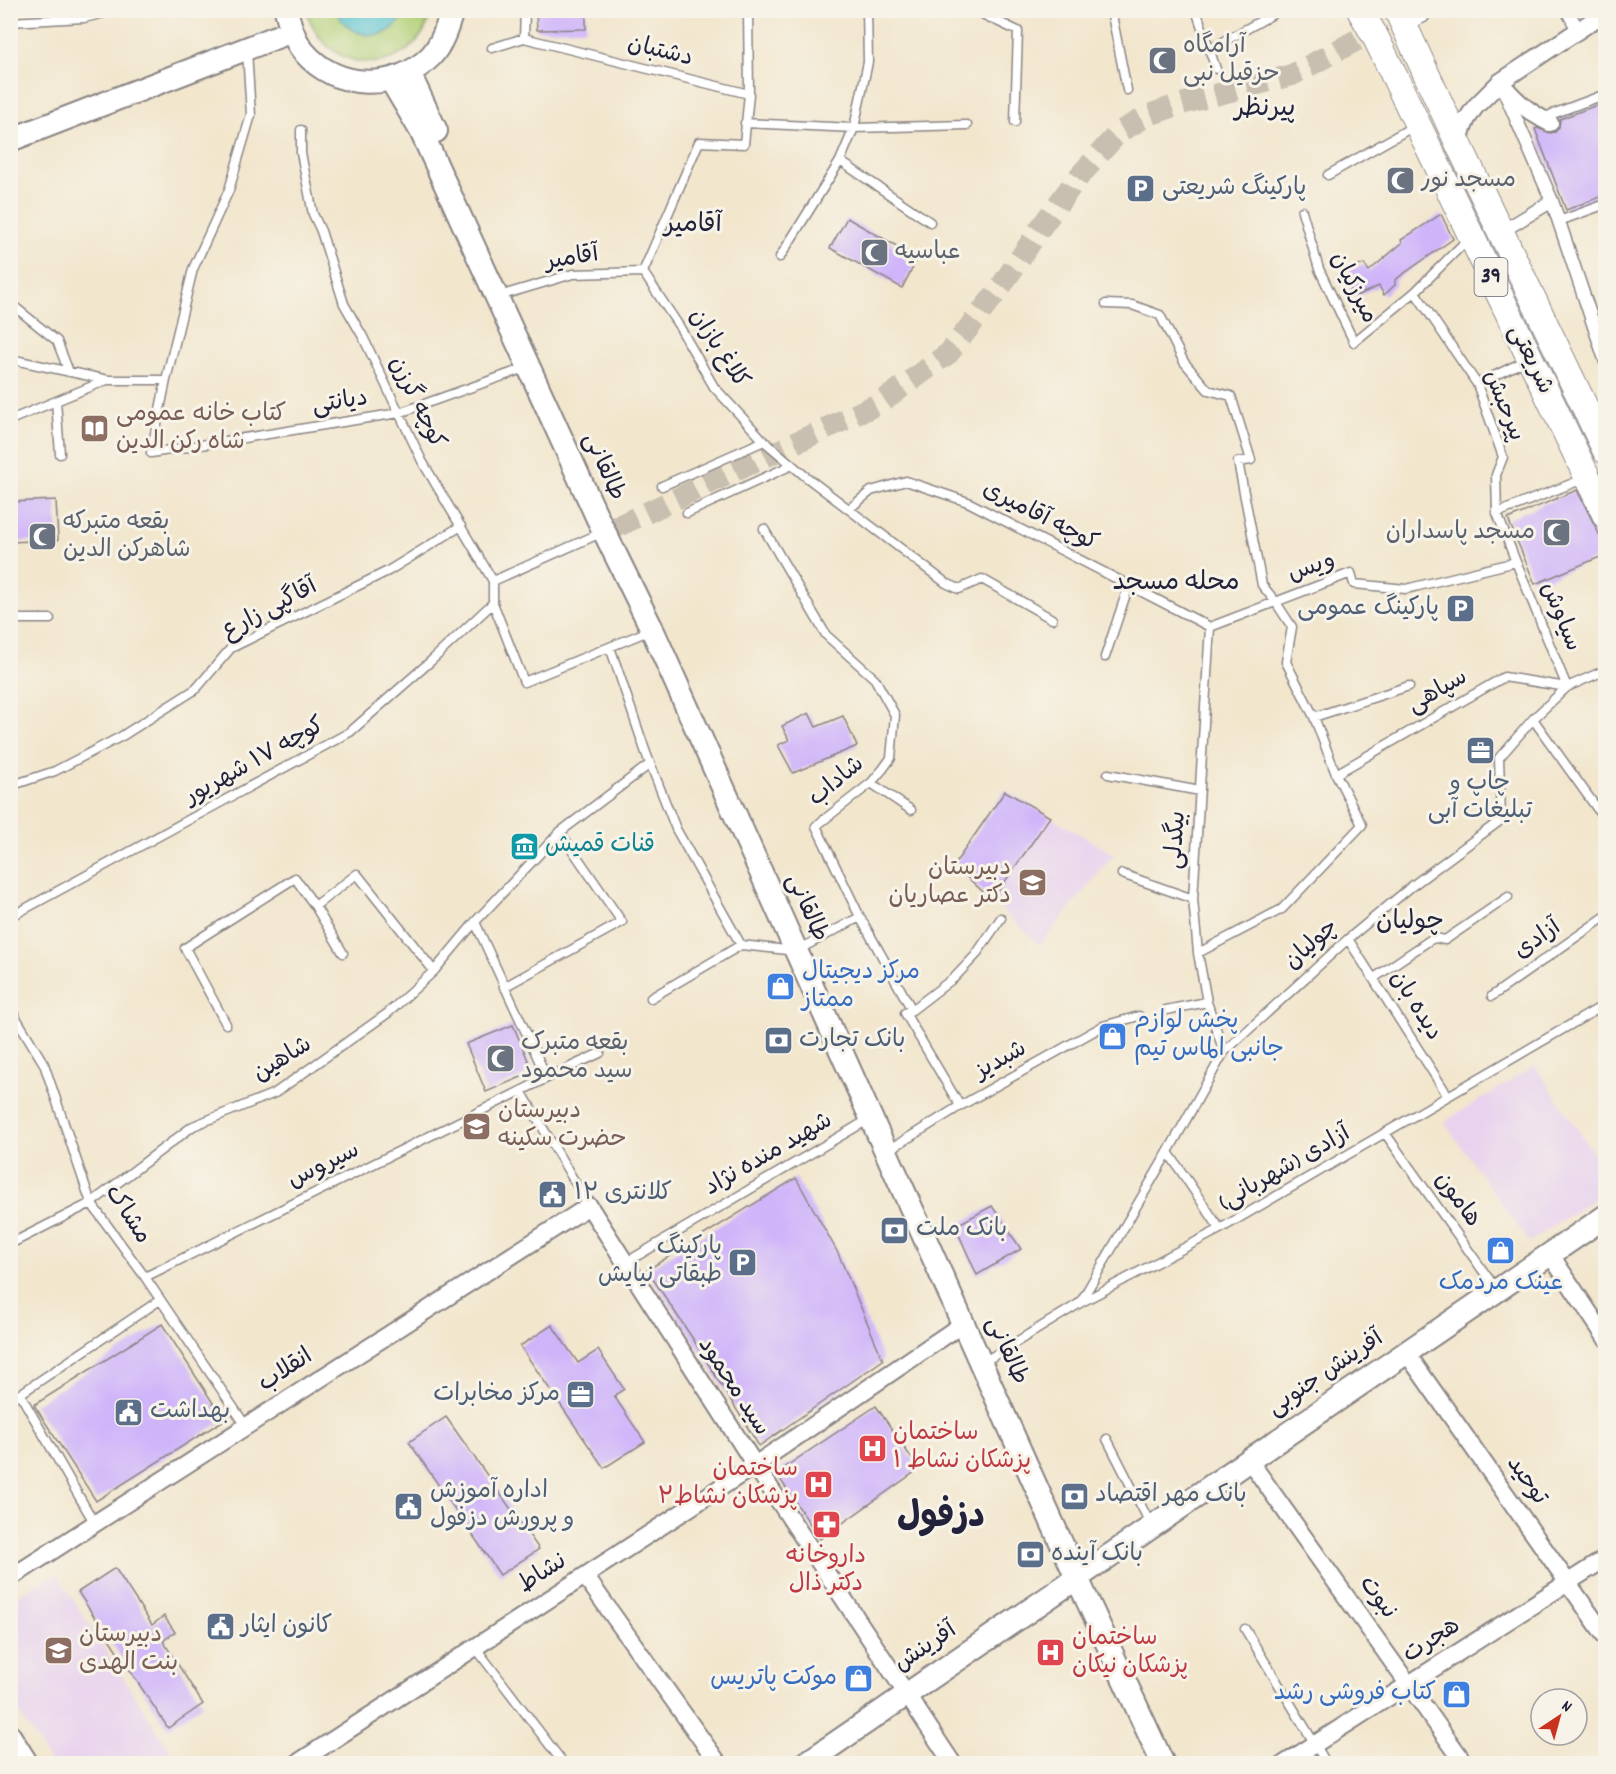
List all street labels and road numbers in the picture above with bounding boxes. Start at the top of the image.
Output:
street label: دشتبان [624,27,696,77]
street label: آقامیر [541,238,602,280]
street label: میرزکیان [1320,246,1386,330]
road number: 39 [1474,258,1508,296]
street label: کلاغ بازان [679,302,757,396]
street label: شریعتی [1499,319,1561,401]
street label: کوچه گرزن [379,351,453,455]
street label: پیرحبش [1473,365,1533,447]
street label: دیانتی [310,382,370,424]
street label: طالقانی [573,428,633,506]
street label: کوچه آقامیری [976,473,1104,561]
street label: ویس [1284,544,1340,592]
street label: آقاگپی زارع [216,570,325,649]
street label: سیاوش [1531,577,1589,657]
street label: سپاهی [1402,661,1474,723]
street label: کوچه ۱۷ شهریور [177,709,331,816]
street label: شاداب [802,749,872,815]
street label: بیگدلی [1158,810,1196,870]
street label: طالقانی [776,869,836,947]
street label: چولیان [1277,911,1347,979]
street label: آزادی [1507,911,1569,968]
street label: دیده بان [1380,964,1450,1048]
street label: شاهین [247,1029,319,1091]
street label: شبدیز [967,1033,1033,1090]
street label: شهید منده نژاد [699,1105,839,1205]
street label: آزادی (شهربانی) [1213,1117,1358,1221]
street label: سیروس [282,1134,366,1198]
street label: هامون [1425,1165,1489,1235]
street label: مشاک [95,1179,159,1251]
street label: طالقانی [976,1312,1036,1390]
street label: آفرینش جنوبی [1261,1322,1392,1425]
street label: سید محمود [688,1331,778,1443]
street label: انقلاب [252,1341,320,1401]
street label: توحید [1497,1449,1556,1513]
street label: نشاط [512,1545,574,1603]
street label: نبوت [1350,1569,1404,1627]
street label: هجرت [1397,1610,1467,1672]
street label: آفرینش [888,1614,965,1681]

